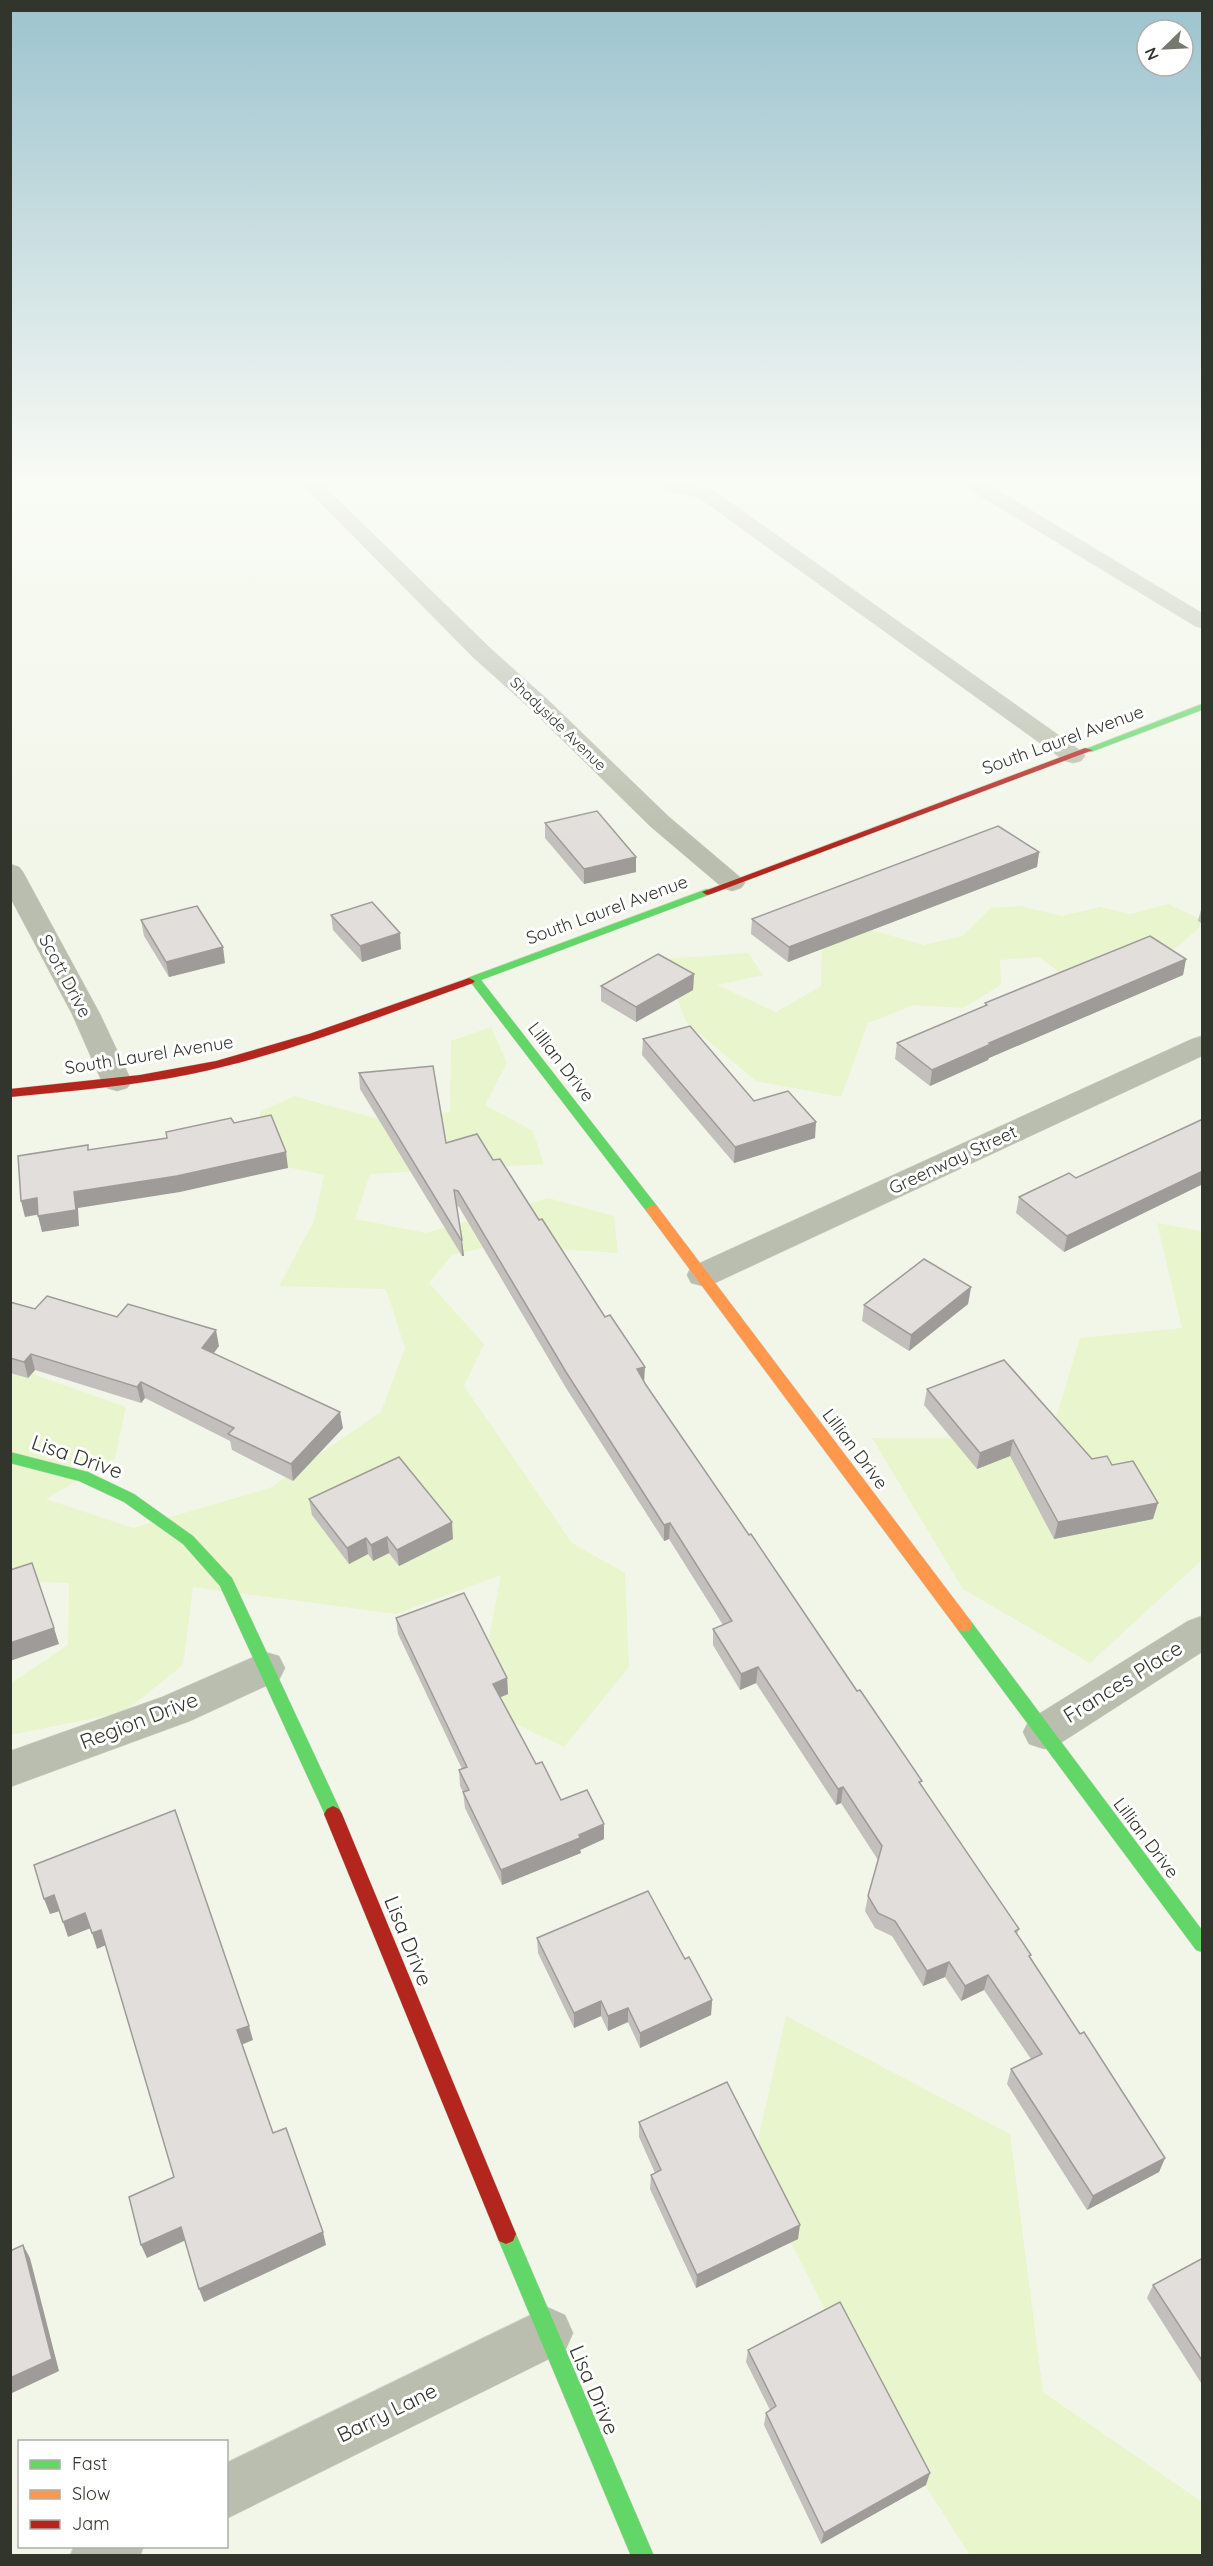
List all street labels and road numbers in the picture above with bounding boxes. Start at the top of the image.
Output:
street label: Shadyside Avenue [506,673,611,774]
street label: South Laurel Avenue [979,700,1147,779]
street label: South Laurel Avenue [523,870,691,949]
street label: Scott Drive [34,930,97,1021]
street label: Lillian Drive [523,1017,600,1106]
street label: South Laurel Avenue [63,1030,235,1079]
street label: Greenway Street [885,1120,1020,1199]
street label: Lillian Drive [818,1404,893,1494]
street label: Lisa Drive [28,1428,126,1484]
street label: Frances Place [1058,1634,1187,1728]
street label: Region Drive [76,1686,201,1755]
street label: Lillian Drive [1109,1793,1184,1883]
street label: Lisa Drive [379,1892,439,1989]
street label: Lisa Drive [564,2341,625,2438]
street label: Barry Lane [332,2377,441,2447]

